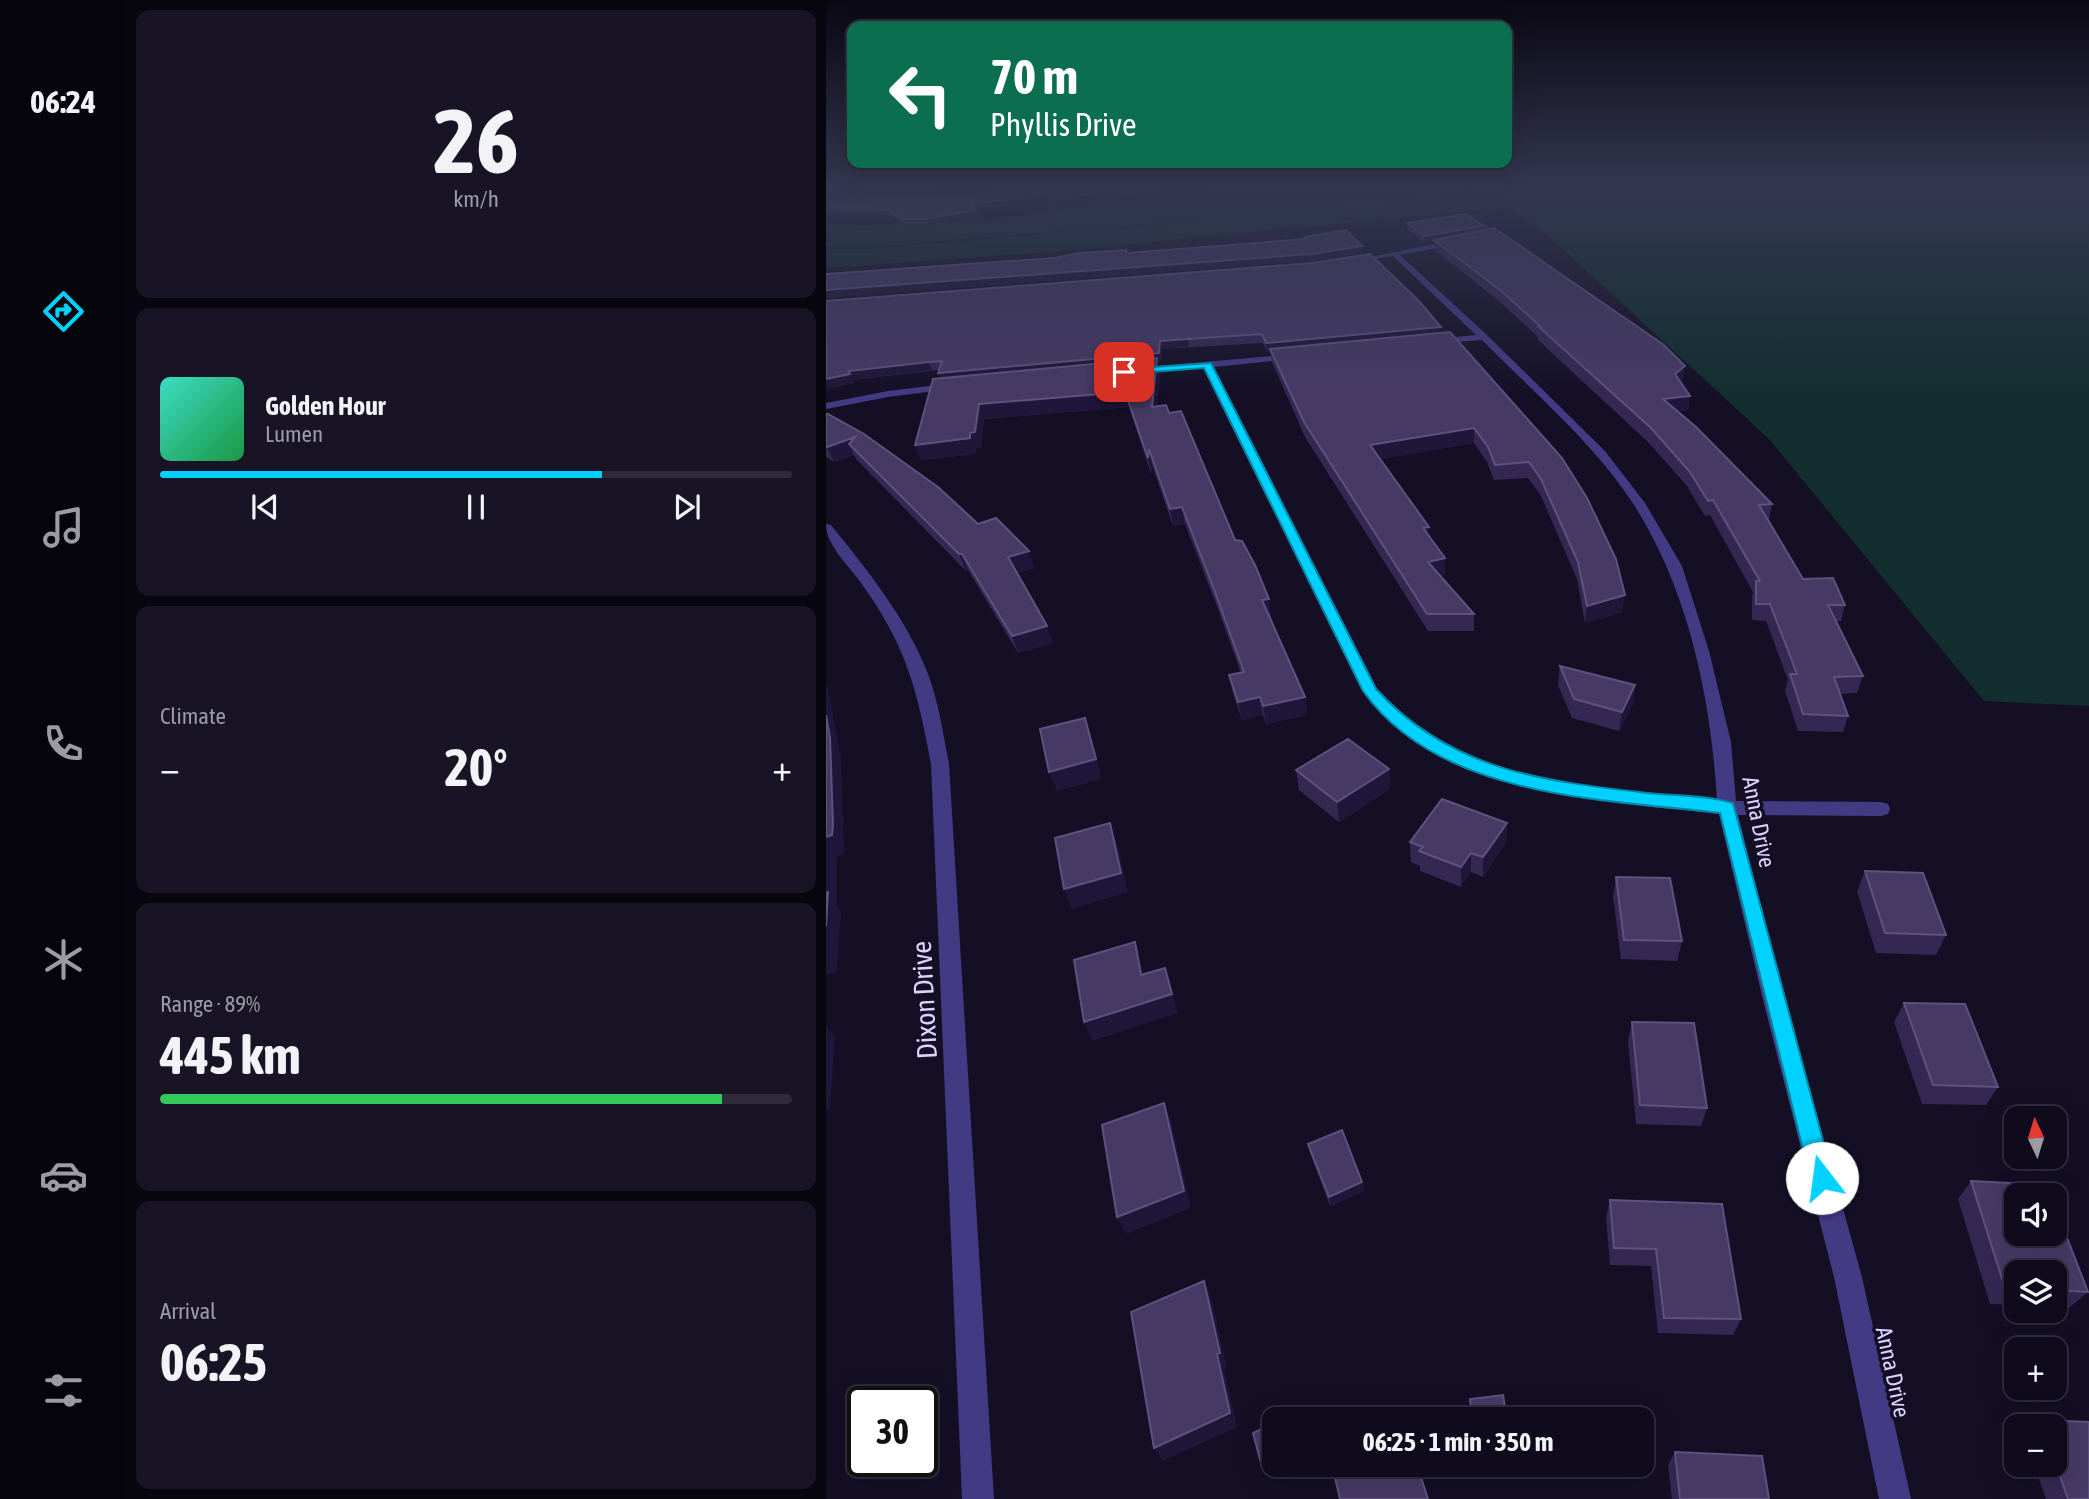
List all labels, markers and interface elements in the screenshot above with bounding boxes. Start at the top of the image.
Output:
text: 70 m [990,48,1078,104]
icon: left [875,49,966,140]
text: 06:24 [30,83,96,120]
text: 26 [433,88,519,192]
text: Phyllis Drive [990,106,1137,143]
text: km/h [453,186,499,212]
icon: directions [39,287,88,336]
pin [1094,342,1154,402]
icon: arrive [1105,353,1143,391]
text: Golden Hour [265,391,385,421]
text: Lumen [265,421,323,447]
icon: previous [246,488,284,526]
icon: pause [457,488,495,526]
icon: next [668,488,706,526]
icon: music [39,503,88,552]
text: Climate [160,703,226,729]
icon: phone [39,719,88,768]
text: 20° [444,737,508,797]
text: − [160,746,180,789]
text: + [772,746,792,789]
street label: Anna Drive [1737,774,1781,870]
icon: climate [39,935,88,984]
street label: Dixon Drive [905,940,943,1060]
text: Range · 89% [160,991,260,1017]
text: 445 km [160,1025,301,1085]
north arrow [2004,1106,2067,1169]
map controls [2004,1106,2067,1477]
position arrow [1785,1141,1859,1215]
icon: car [39,1151,88,1200]
button: sound [2004,1183,2067,1246]
button: layers [2004,1260,2067,1323]
text: Arrival [160,1298,216,1324]
street label: Anna Drive [1871,1324,1915,1420]
text: 06:25 [160,1332,267,1392]
button: + [2004,1337,2067,1400]
icon: filters [39,1366,88,1415]
speed limit sign: 30 [847,1386,938,1477]
button: − [2004,1414,2067,1477]
text: 06:25 · 1 min · 350 m [1363,1427,1553,1457]

